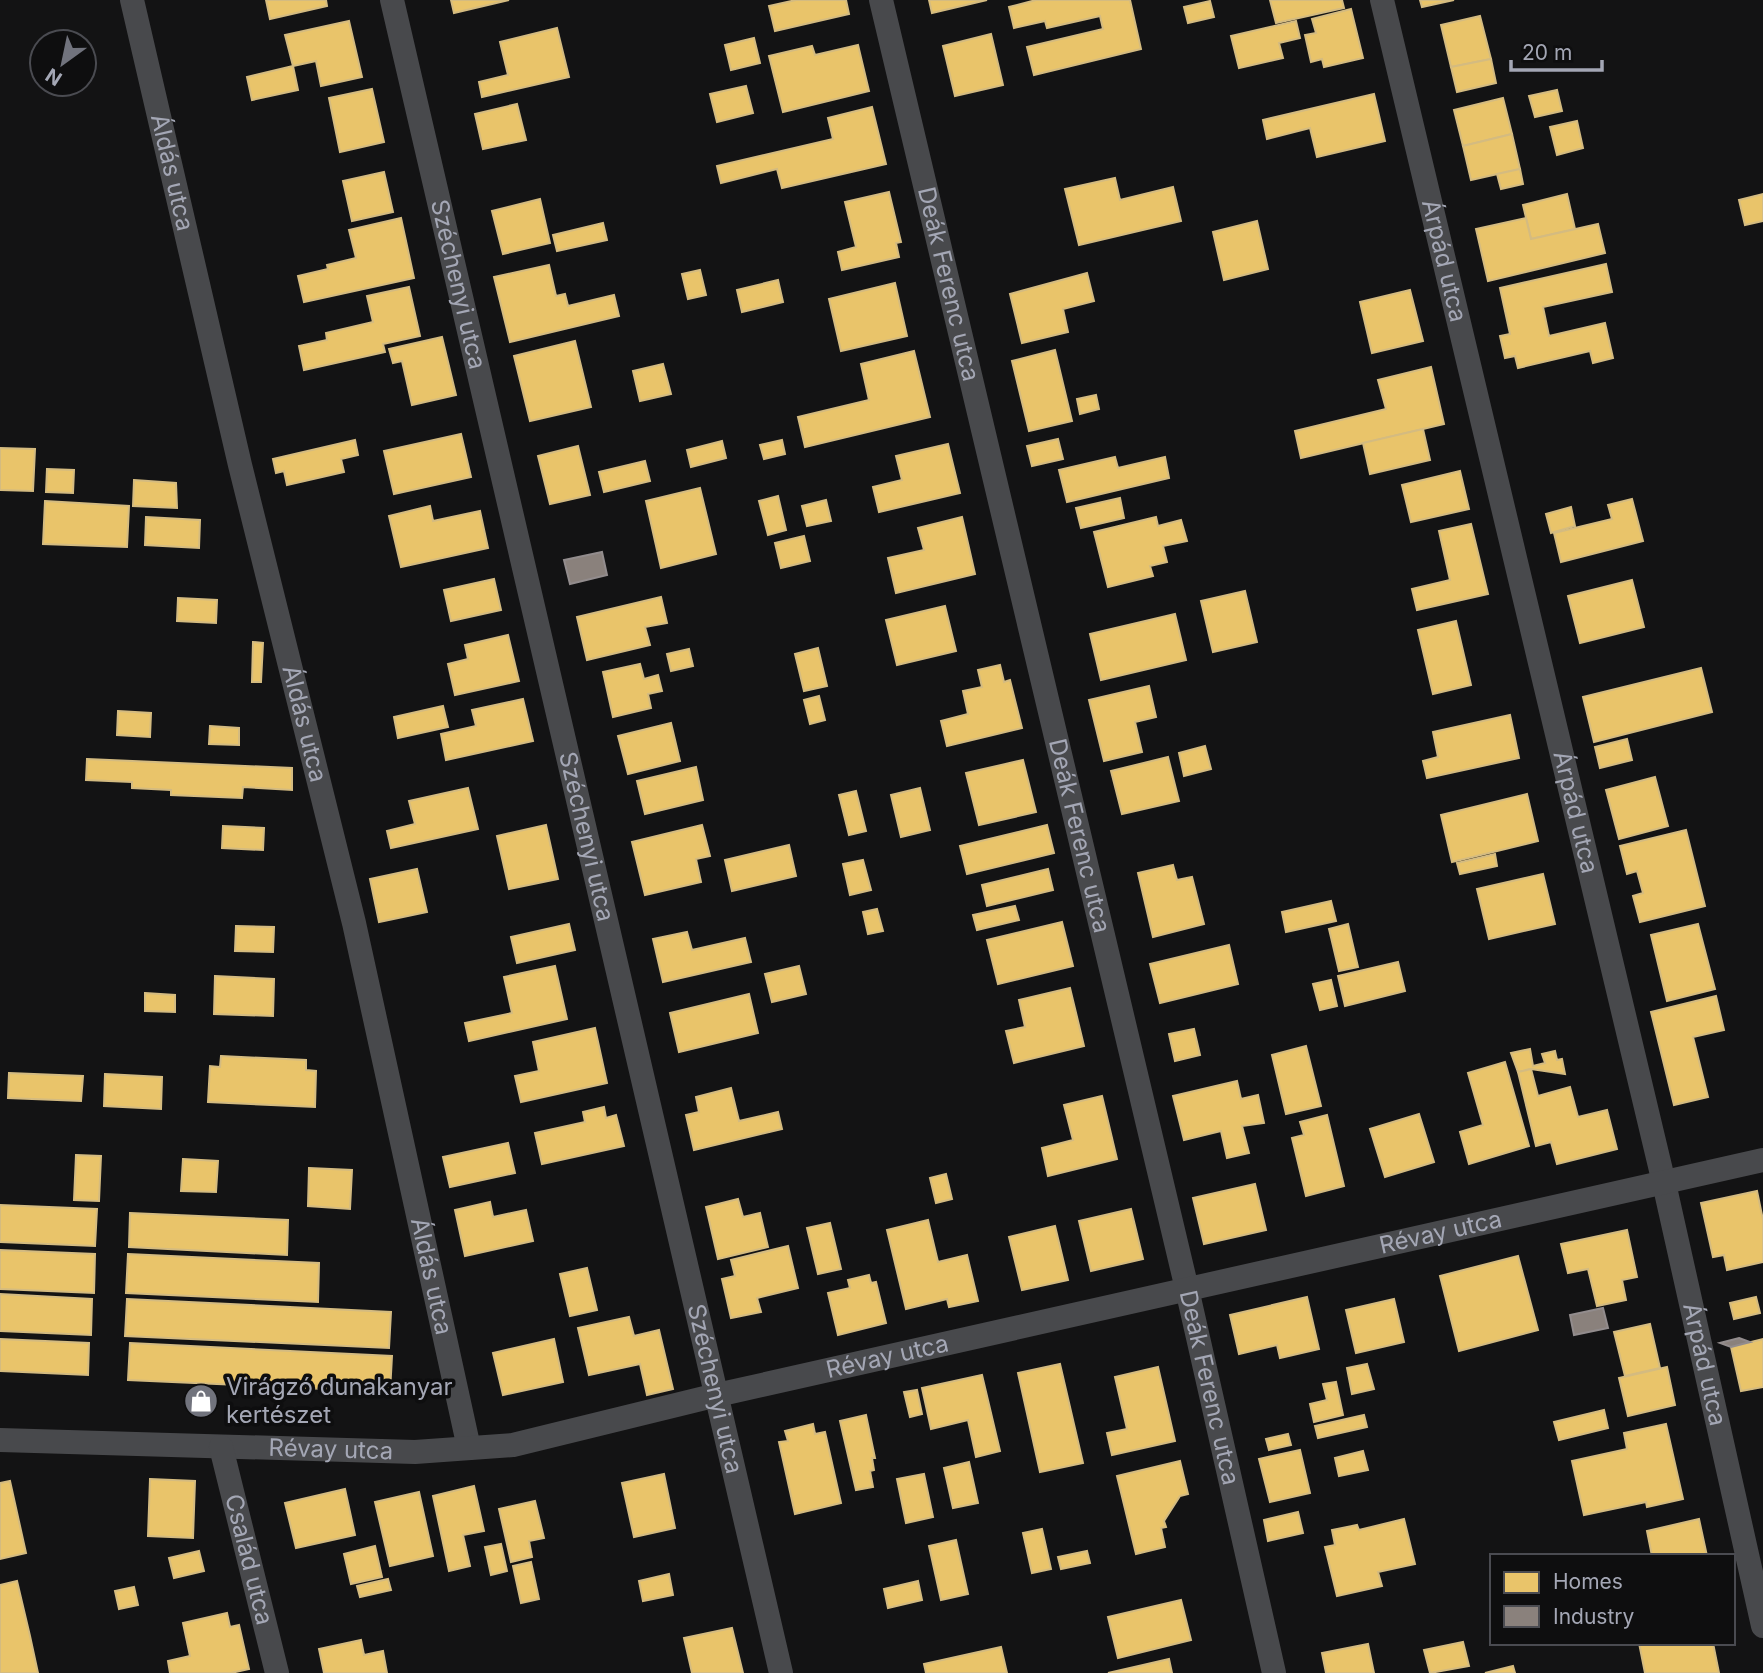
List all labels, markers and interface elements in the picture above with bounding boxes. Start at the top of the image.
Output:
north arrow [28,28,98,98]
scale bar [1511,28,1602,72]
text: 20 m [1522,40,1572,65]
text: N [42,63,66,90]
street label: Áldás utca [145,111,200,234]
street label: Deák Ferenc utca [912,184,986,384]
street label: Árpád utca [1416,196,1473,325]
street label: Széchenyi utca [425,197,492,372]
street label: Áldás utca [276,662,333,785]
street label: Deák Ferenc utca [1043,736,1117,936]
street label: Árpád utca [1547,748,1605,876]
street label: Széchenyi utca [553,749,621,924]
street label: Révay utca [1376,1204,1504,1260]
street label: Áldás utca [405,1215,459,1338]
street label: Deák Ferenc utca [1174,1287,1246,1488]
street label: Árpád utca [1677,1300,1733,1428]
street label: Széchenyi utca [682,1301,749,1477]
street label: Révay utca [823,1328,951,1384]
place label: Virágzó dunakanyar kertészet [226,1372,453,1429]
shop icon: Virágzó dunakanyar kertészet [182,1382,220,1420]
street label: Révay utca [268,1433,394,1465]
street label: Család utca [219,1491,280,1628]
legend [1490,1554,1735,1645]
text: Homes [1553,1569,1623,1594]
text: Industry [1553,1604,1635,1629]

